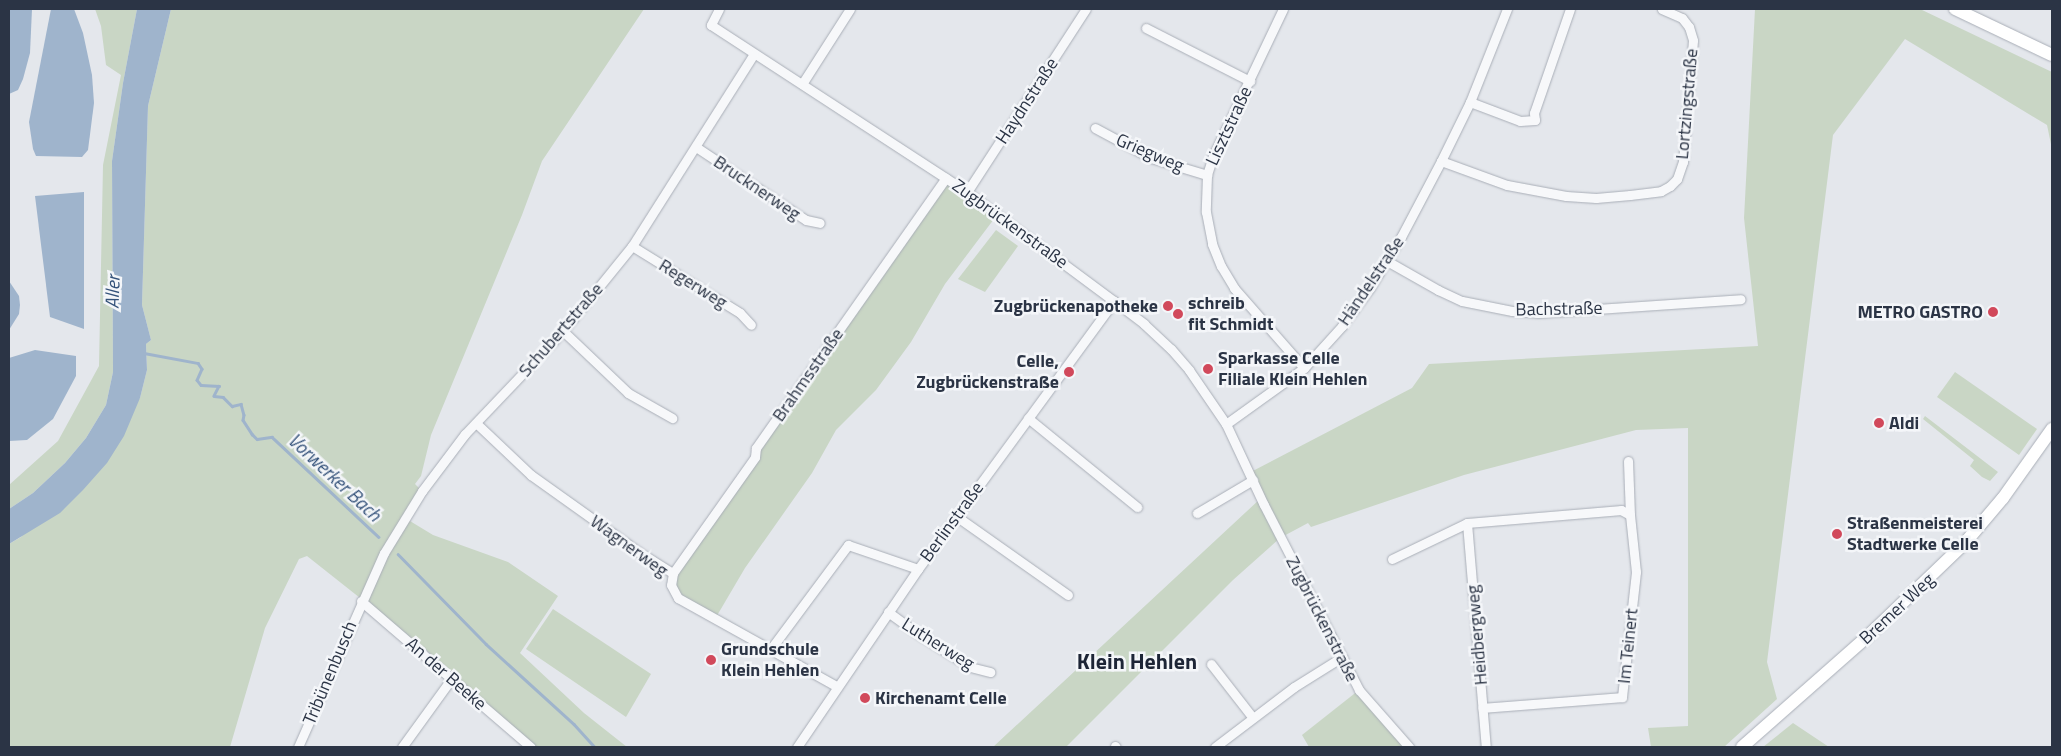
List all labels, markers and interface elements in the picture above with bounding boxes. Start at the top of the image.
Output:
street label: Lortzingstraße [1671,48,1703,160]
street label: Haydnstraße [991,54,1063,148]
street label: Lisztstraße [1201,83,1257,169]
street label: Griegweg [1113,129,1187,177]
street label: Brucknerweg [709,151,805,225]
street label: Zugbrückenstraße [948,175,1072,273]
street label: Händelstraße [1333,232,1409,330]
street label: Regerweg [655,255,731,313]
water label: Aller [100,275,124,309]
street label: Schubertstraße [514,279,608,381]
place label: schreib fit Schmidt [1188,293,1274,336]
place label: Zugbrückenapotheke [994,295,1158,317]
street label: Bachstraße [1515,297,1603,321]
marker: Zugbrückenapotheke [1162,300,1174,312]
place label: METRO GASTRO [1857,301,1983,323]
marker: METRO GASTRO [1987,306,1999,318]
marker: schreib fit Schmidt [1172,308,1184,320]
street label: Brahmsstraße [768,324,848,426]
place label: Sparkasse Celle Filiale Klein Hehlen [1218,348,1367,390]
place label: Celle, Zugbrückenstraße [916,351,1059,394]
marker: Sparkasse Celle Filiale Klein Hehlen [1202,363,1214,375]
marker: Celle, Zugbrückenstraße [1063,366,1075,378]
place label: Aldi [1889,412,1919,434]
marker: Aldi [1873,417,1885,429]
water label: Vorwerker Bach [284,428,386,526]
street label: Berlinstraße [916,478,988,566]
street label: Wagnerweg [586,511,672,581]
place label: Straßenmeisterei Stadtwerke Celle [1847,513,1983,556]
marker: Straßenmeisterei Stadtwerke Celle [1831,528,1843,540]
street label: Zugbrückenstraße [1281,553,1363,685]
street label: Bremer Weg [1855,569,1939,649]
street label: Heidbergweg [1462,584,1492,686]
street label: Im Teinert [1613,607,1643,685]
street label: Lutherweg [898,613,978,675]
street label: Tribünenbusch [298,618,362,728]
street label: An der Beeke [401,633,491,715]
place label: Grundschule Klein Hehlen [721,639,819,682]
district label: Klein Hehlen [1077,649,1197,675]
marker: Grundschule Klein Hehlen [705,654,717,666]
place label: Kirchenamt Celle [875,687,1007,709]
marker: Kirchenamt Celle [859,692,871,704]

